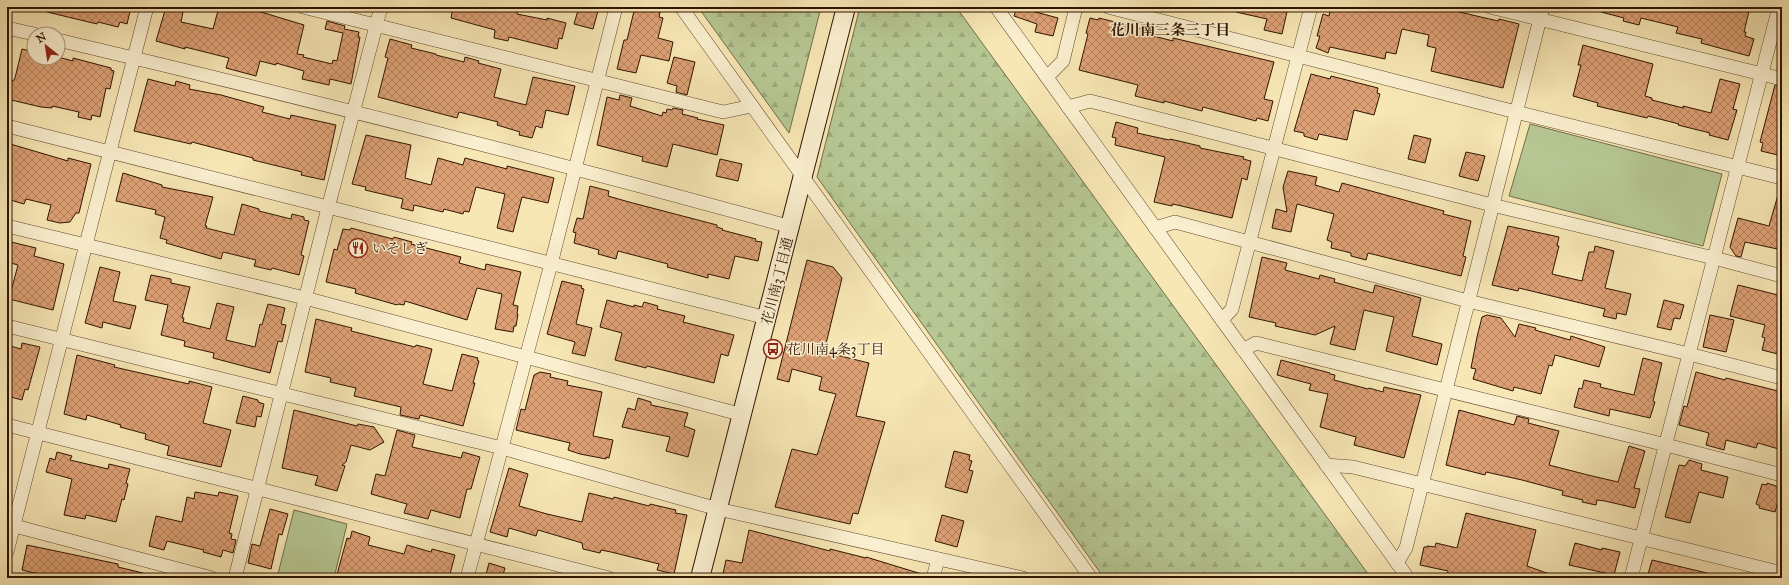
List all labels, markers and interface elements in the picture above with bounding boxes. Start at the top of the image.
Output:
district label: 花川南三条三丁目 [1110,21,1230,39]
north arrow [26,26,66,66]
text: N [34,29,49,46]
street label: 花川南3丁目通 [758,236,797,327]
restaurant icon: いそしぎ [347,237,369,259]
place label: いそしぎ [372,240,428,257]
bus stop icon: 花川南4条3丁目 [762,338,784,360]
place label: 花川南4条3丁目 [787,341,884,358]

